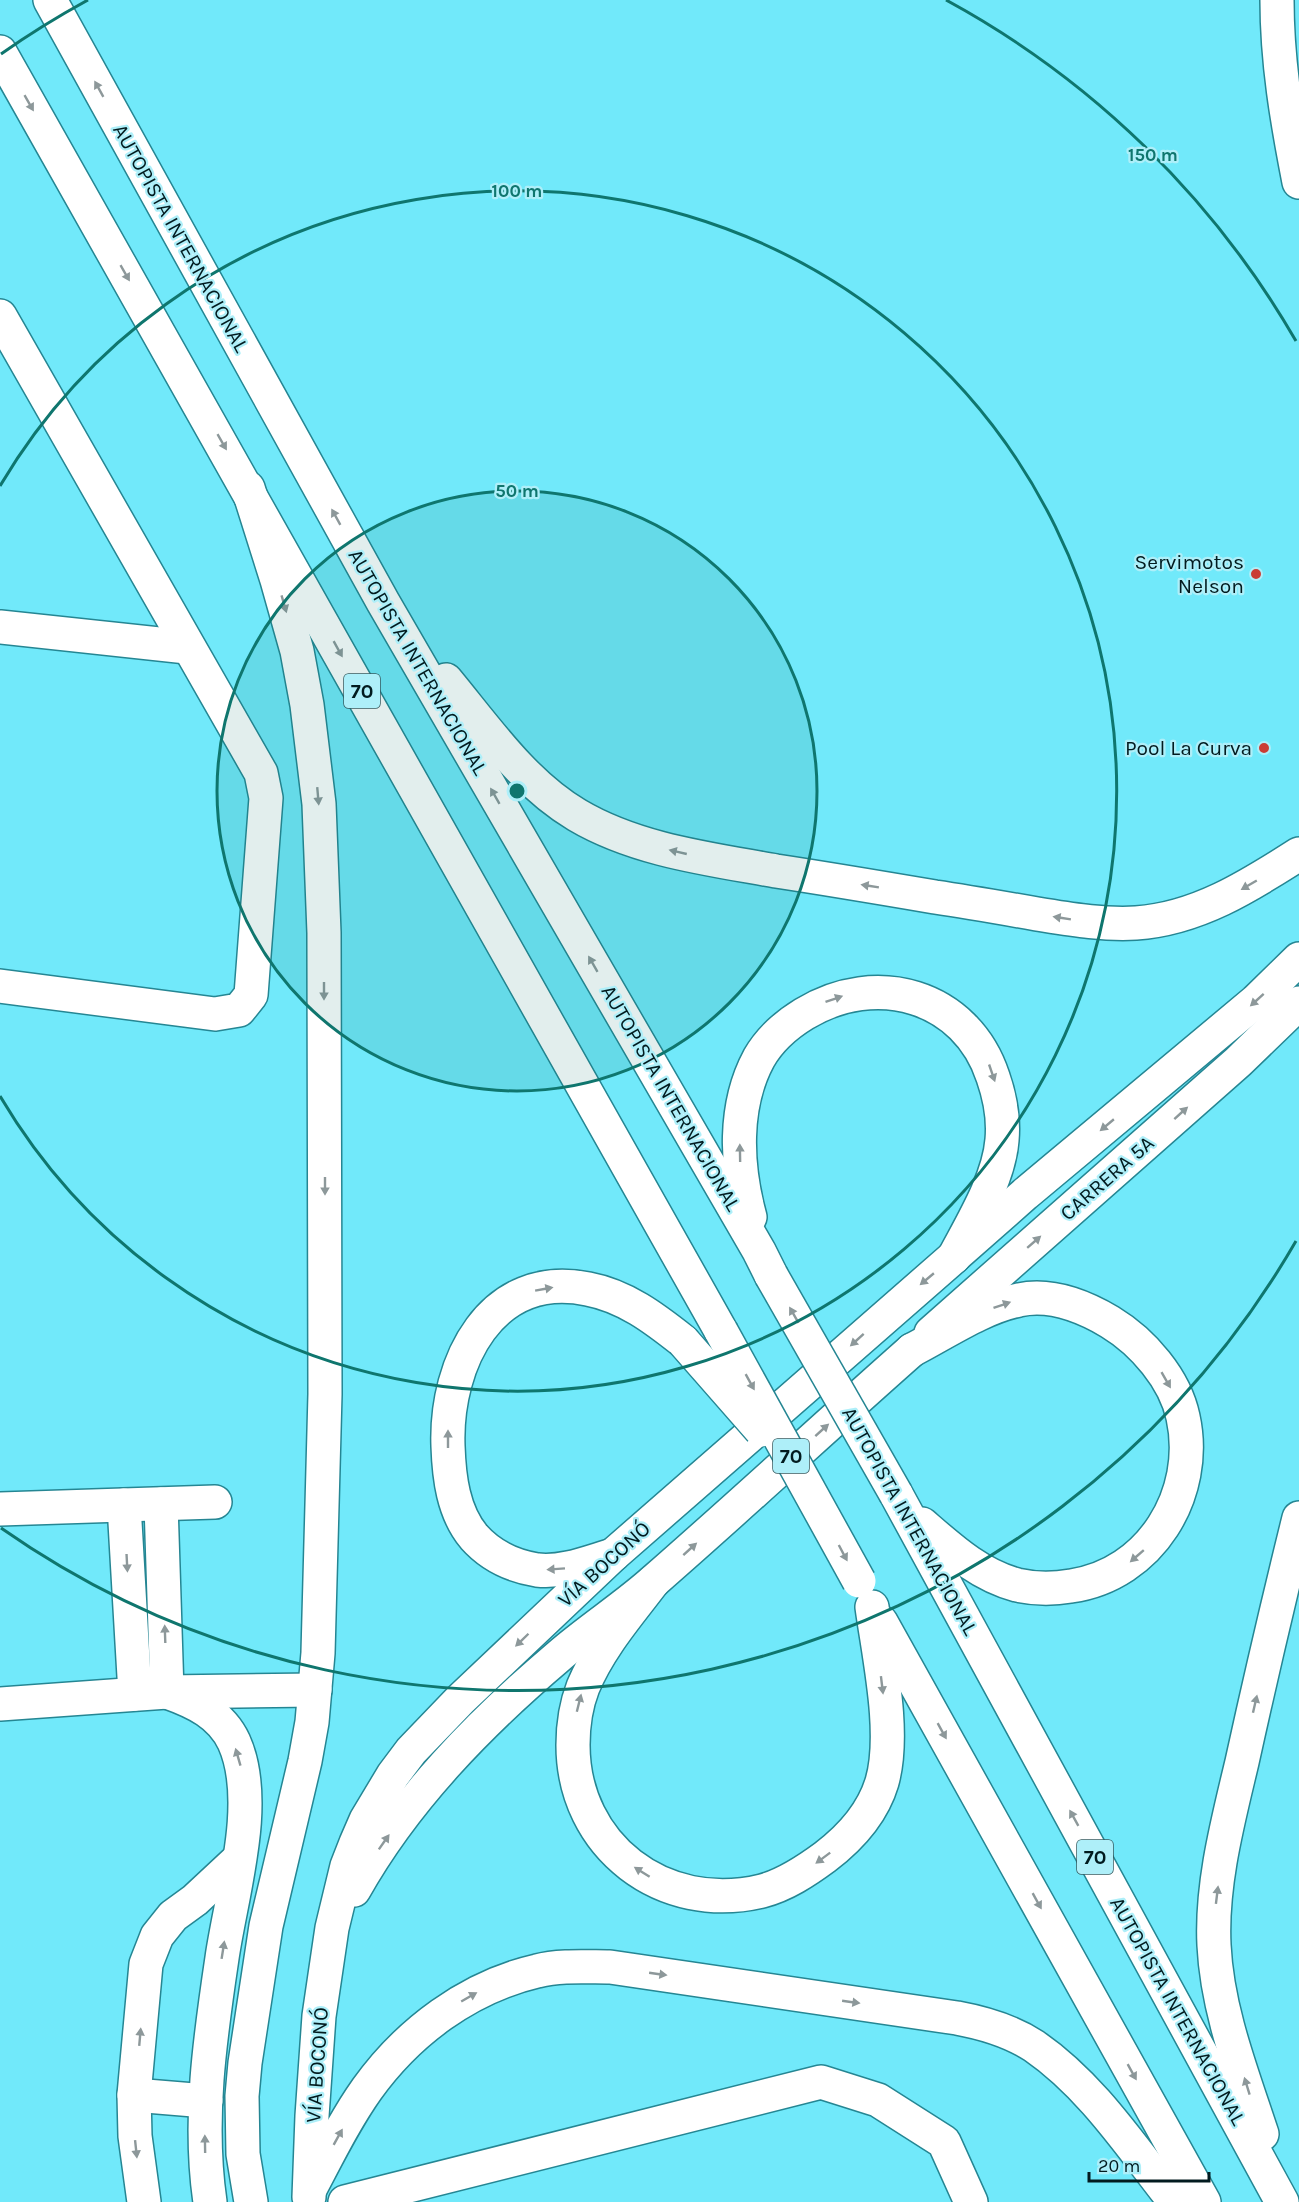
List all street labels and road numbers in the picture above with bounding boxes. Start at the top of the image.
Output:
street label: AUTOPISTA INTERNACIONAL [108,120,254,356]
street label: AUTOPISTA INTERNACIONAL [343,545,493,779]
road number: 70 [344,674,380,708]
street label: AUTOPISTA INTERNACIONAL [596,981,746,1215]
street label: CARRERA 5A [1055,1131,1159,1225]
street label: AUTOPISTA INTERNACIONAL [837,1403,983,1639]
road number: 70 [773,1439,809,1473]
street label: VÍA BOCONÓ [553,1516,655,1612]
road number: 70 [1077,1840,1113,1874]
street label: AUTOPISTA INTERNACIONAL [1105,1893,1251,2129]
street label: VÍA BOCONÓ [301,2006,333,2124]

